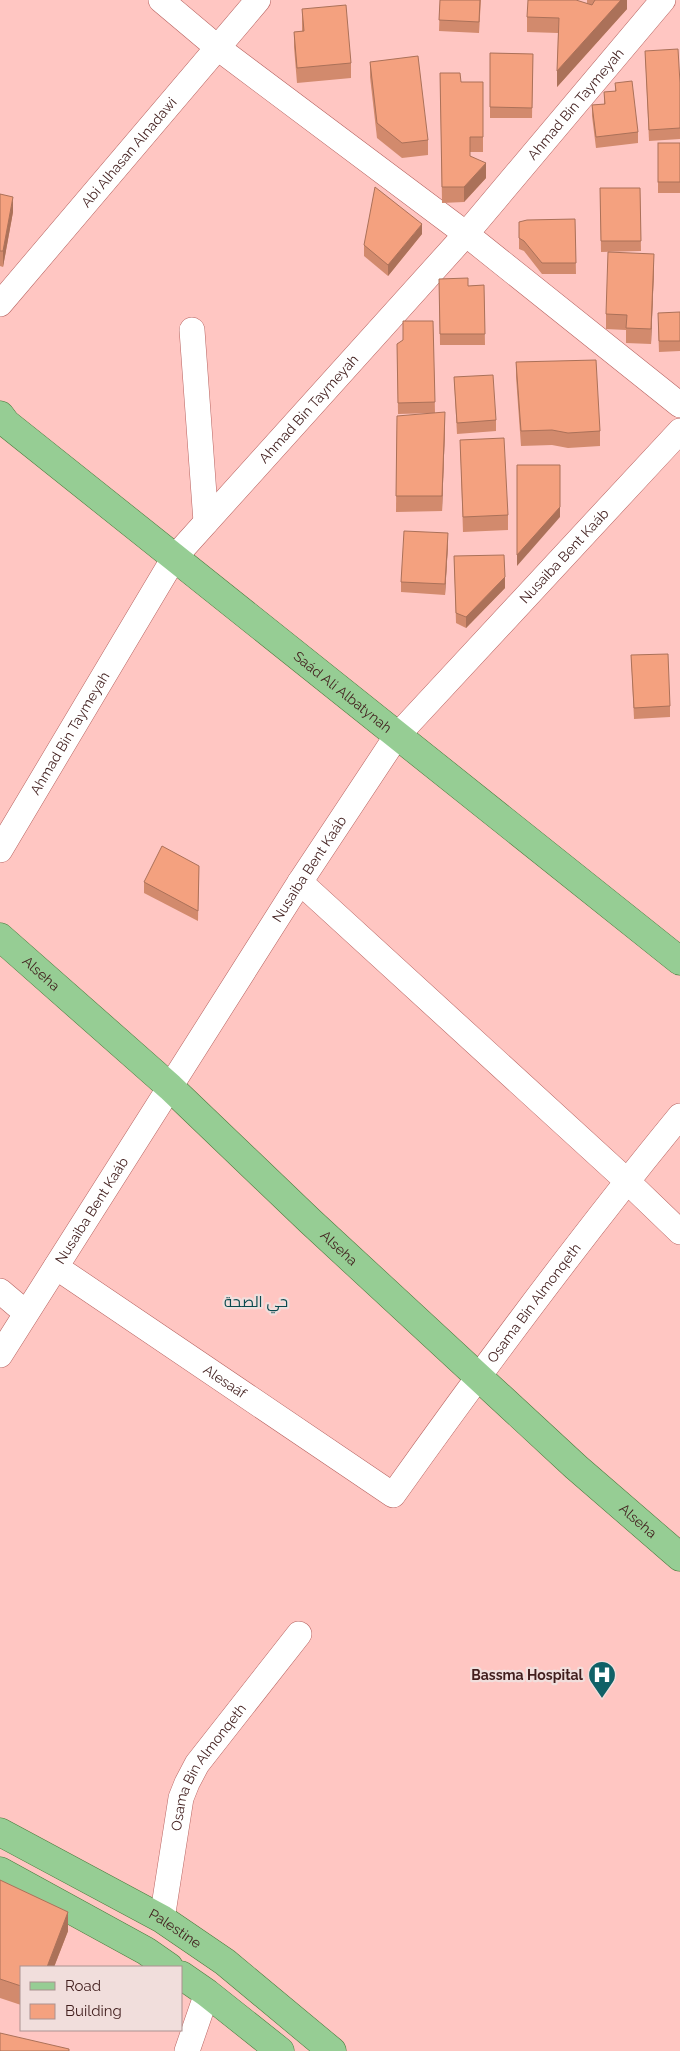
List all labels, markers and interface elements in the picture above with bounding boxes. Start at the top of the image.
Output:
street label: Ahmad Bin Taymeyah [524,45,627,163]
street label: Abi Alhasan Alnadawi [78,94,180,210]
street label: Ahmad Bin Taymeyah [256,351,362,466]
street label: Nusaiba Bent Kaáb [516,505,612,607]
street label: Saád Ali Albatynah [291,648,395,736]
street label: Ahmad Bin Taymeyah [27,669,112,798]
street label: Nusaiba Bent Kaáb [269,813,350,925]
street label: Alseha [19,953,63,994]
street label: Nusaiba Bent Kaáb [52,1154,132,1267]
street label: Alseha [317,1227,361,1269]
street label: Osama Bin Almonqeth [484,1240,584,1366]
district label: حي الصحة [224,1293,288,1314]
street label: Alesaáf [201,1361,251,1402]
street label: Alseha [616,1500,660,1541]
hospital icon: Bassma Hospital [587,1660,617,1699]
place label: Bassma Hospital [471,1667,584,1683]
street label: Osama Bin Almonqeth [168,1701,249,1832]
street label: Palestine [146,1906,204,1951]
legend [20,1966,182,2031]
text: Road [65,1977,101,1995]
text: Building [65,2002,122,2020]

